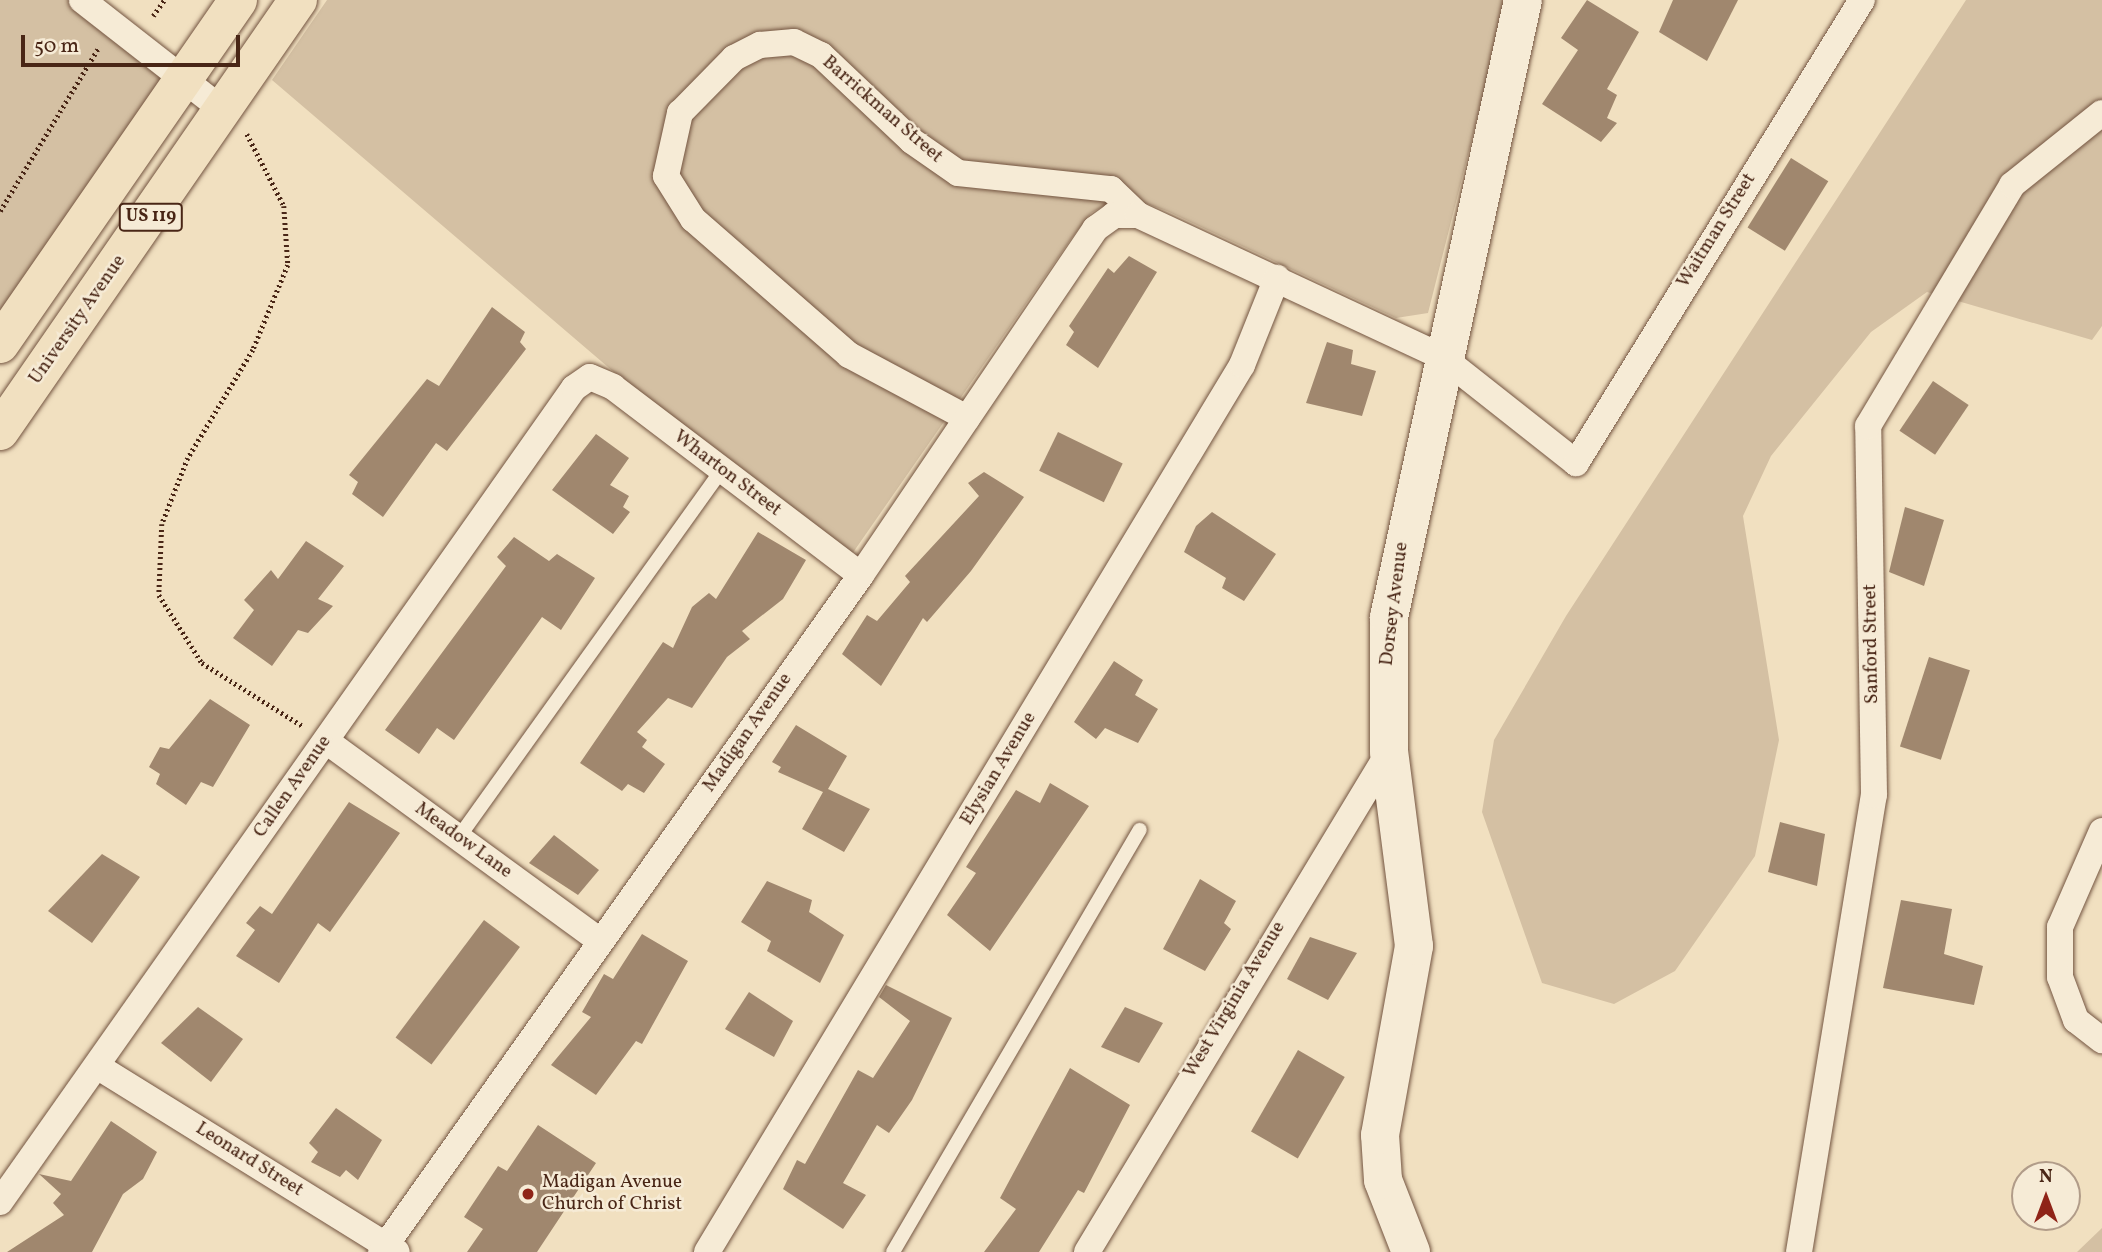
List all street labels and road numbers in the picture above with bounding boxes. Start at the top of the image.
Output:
street label: Barrickman Street [817,51,947,169]
street label: Waitman Street [1673,169,1761,293]
road number: US 119 [118,202,184,232]
street label: University Avenue [25,251,131,389]
street label: Wharton Street [669,426,785,522]
street label: Dorsey Avenue [1376,541,1414,667]
street label: Sanford Street [1860,584,1884,704]
street label: Madigan Avenue [698,669,798,797]
street label: Elysian Avenue [956,708,1042,830]
street label: Callen Avenue [249,732,337,842]
street label: Meadow Lane [410,798,516,884]
street label: West Virginia Avenue [1179,917,1291,1083]
street label: Leonard Street [191,1118,307,1202]

